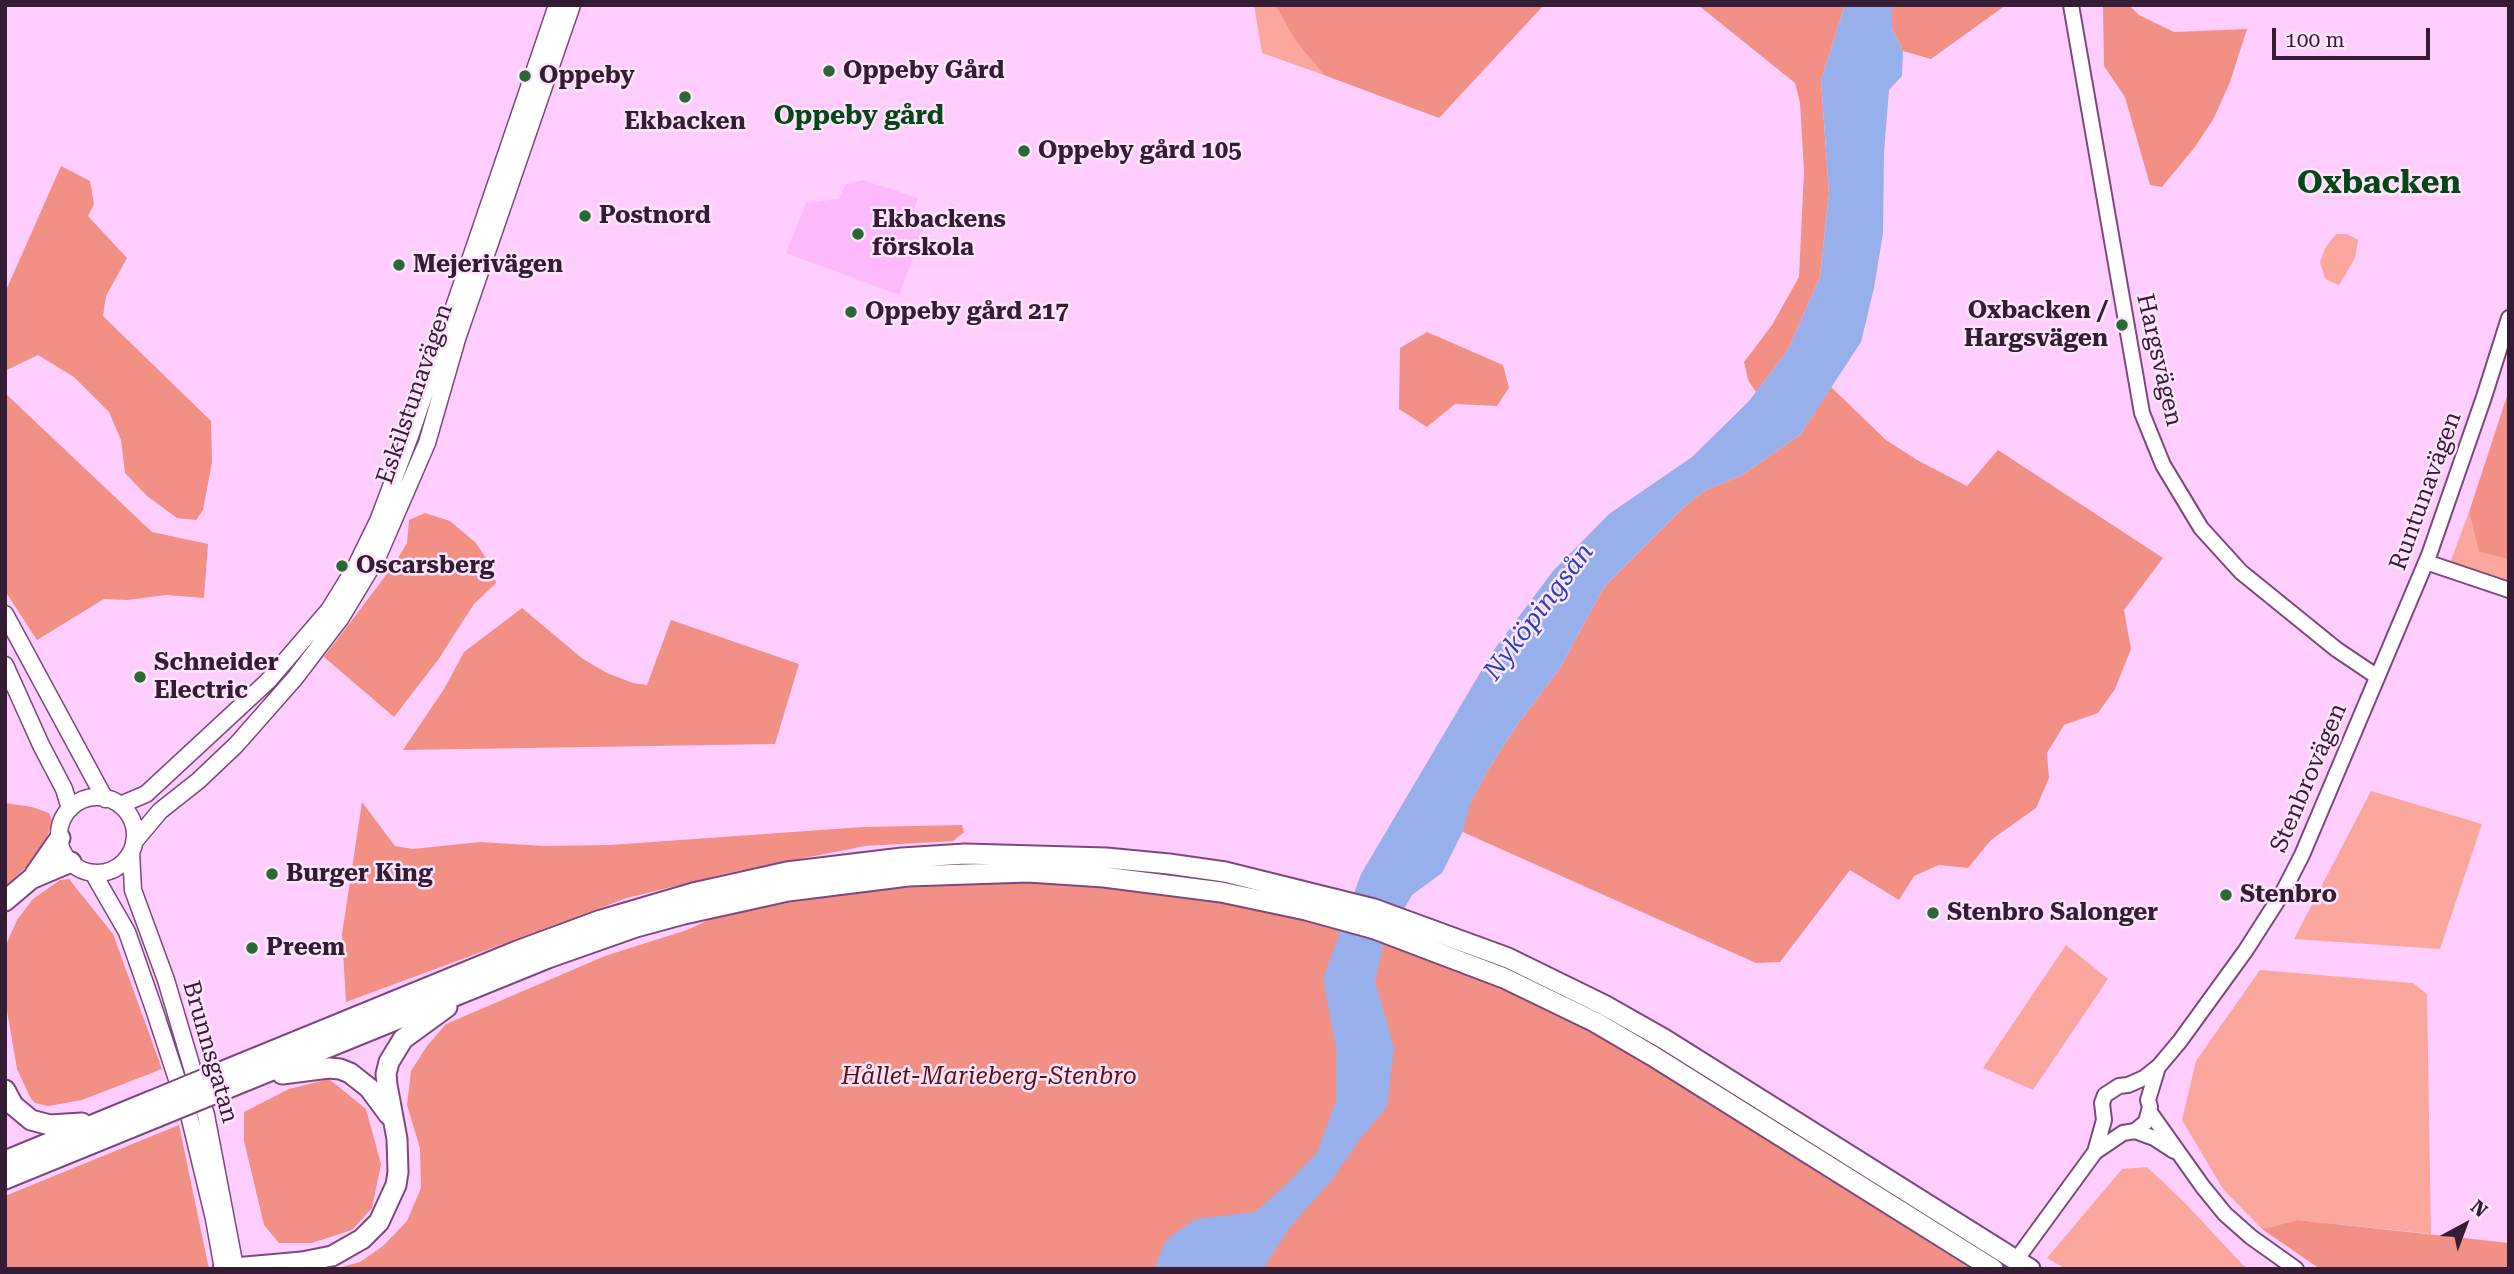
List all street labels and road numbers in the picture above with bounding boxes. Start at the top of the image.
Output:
street label: Hargsvägen [2130,291,2188,429]
street label: Eskilstunavägen [371,300,459,488]
street label: Runtunavägen [2384,408,2468,574]
street label: Stenbrovägen [2265,699,2353,857]
street label: Brunnsgatan [176,978,244,1126]

